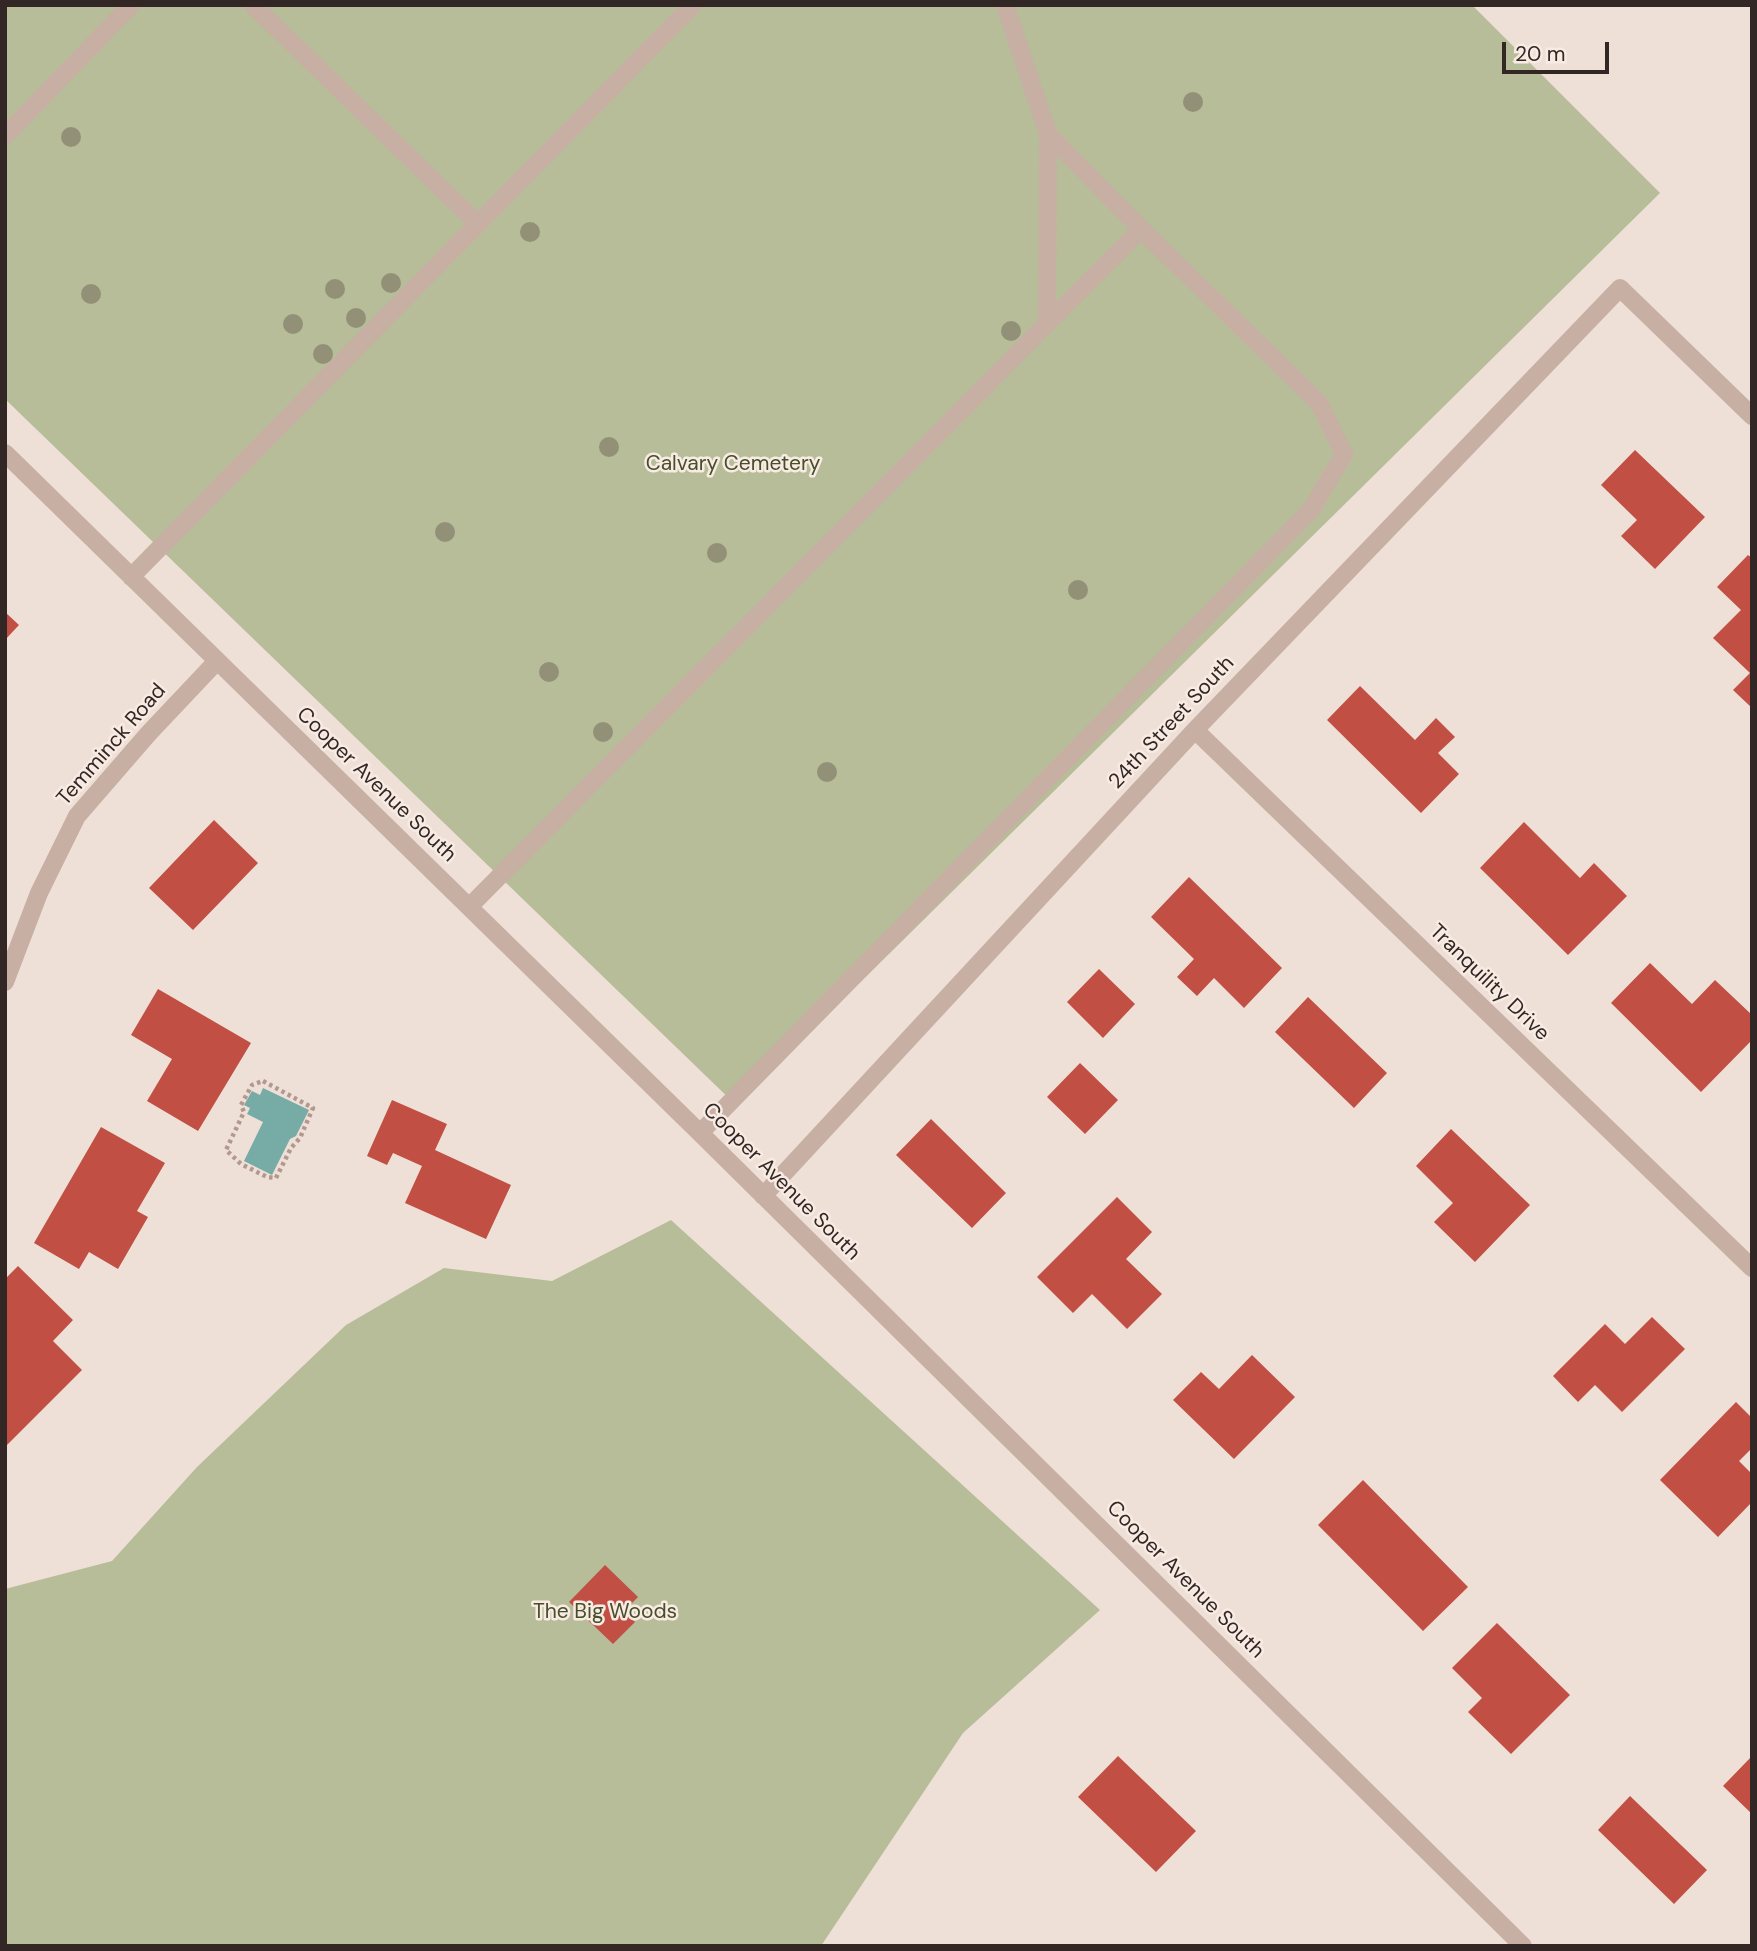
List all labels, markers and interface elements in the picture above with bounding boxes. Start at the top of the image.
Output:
scale bar [1505,28,1612,72]
text: 20 m [1515,40,1566,68]
park label: Calvary Cemetery [646,451,820,477]
street label: 24th Street South [1104,651,1240,795]
street label: Temminck Road [52,679,172,811]
street label: Cooper Avenue South [291,702,461,868]
street label: Tranquility Drive [1424,919,1554,1047]
street label: Cooper Avenue South [697,1098,865,1266]
street label: Cooper Avenue South [1101,1496,1269,1664]
park label: The Big Woods [533,1599,677,1625]

